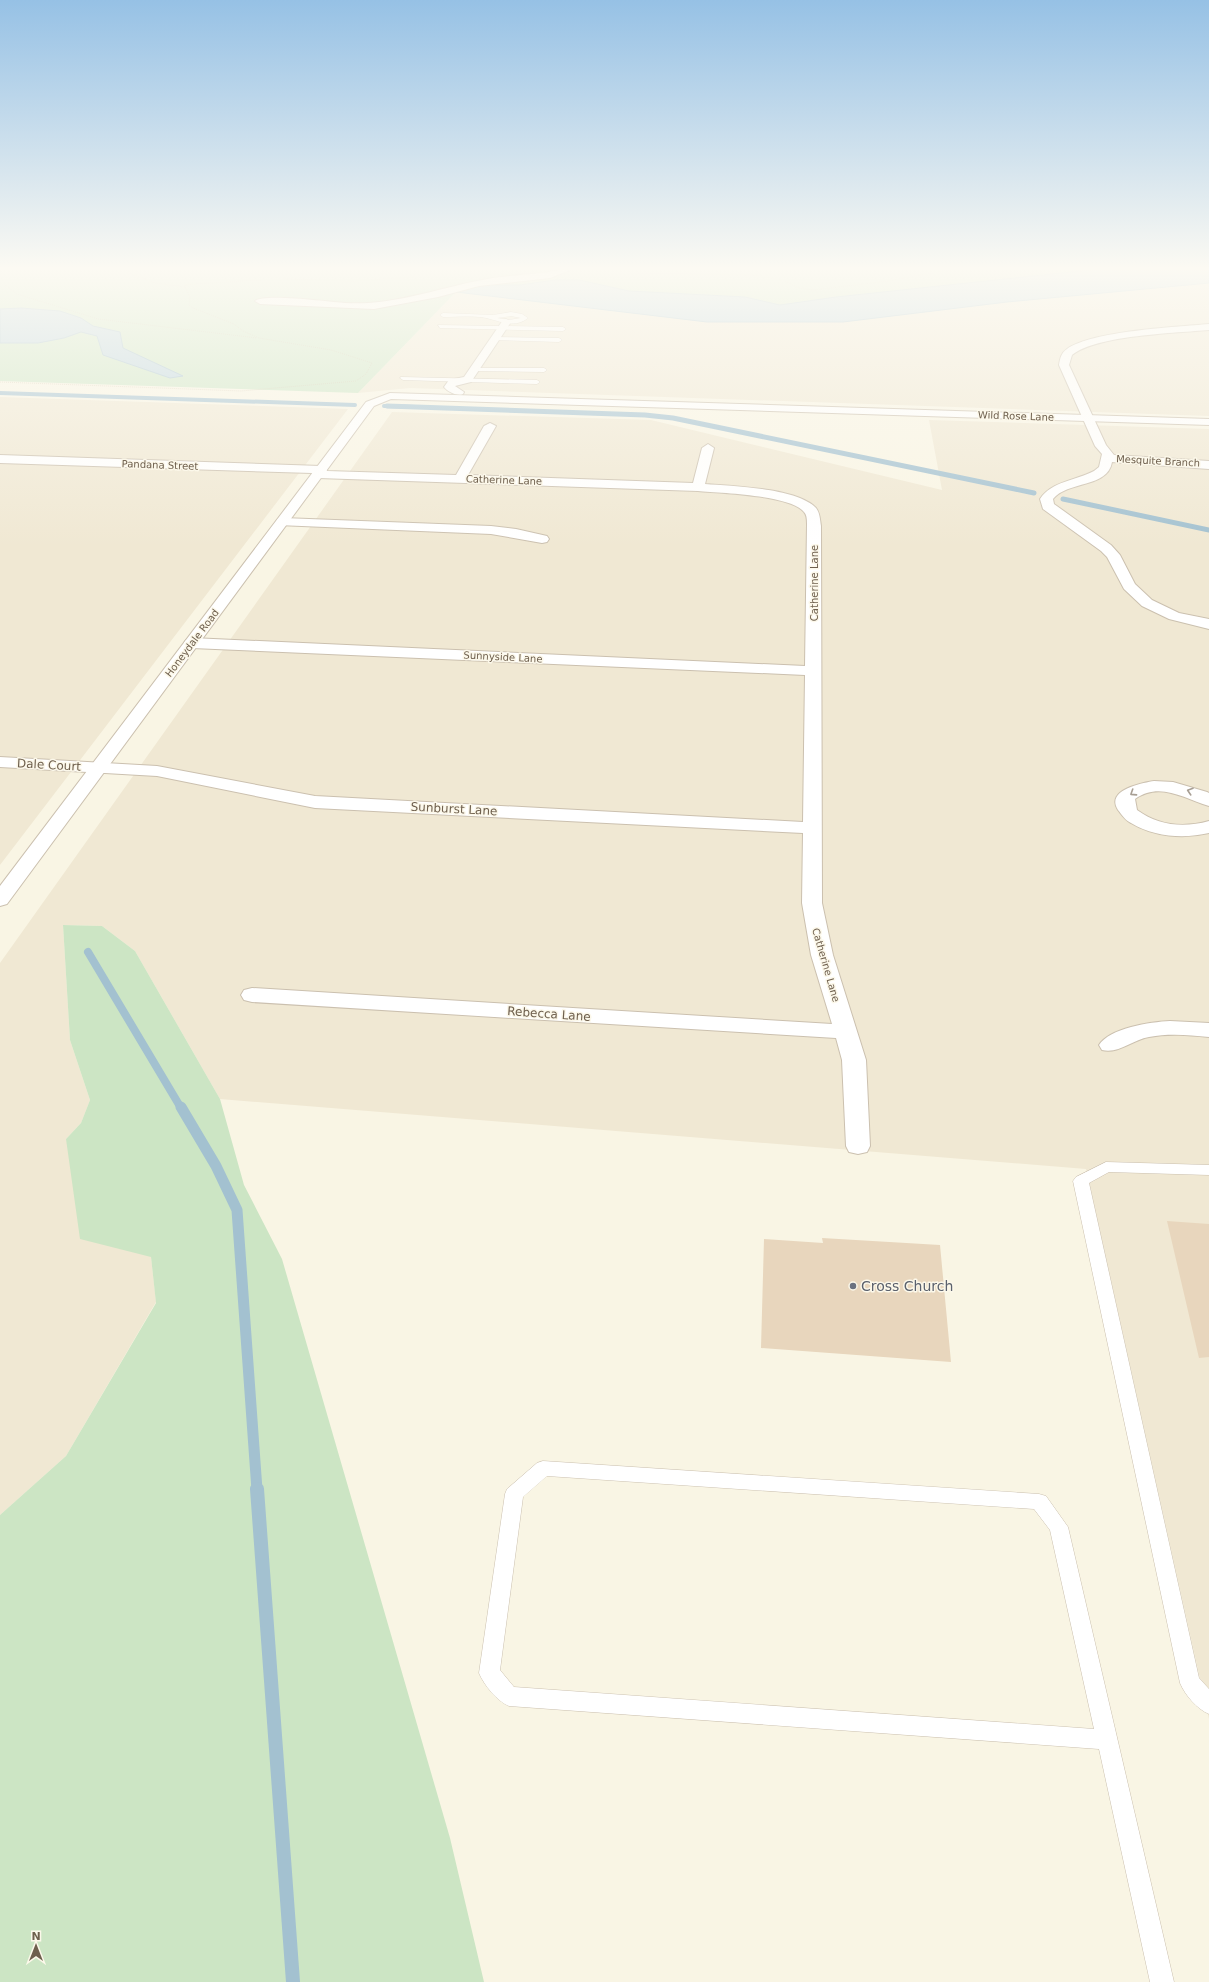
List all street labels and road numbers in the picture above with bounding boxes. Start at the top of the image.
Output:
street label: Wild Rose Lane [978,409,1054,423]
street label: Mesquite Branch [1116,453,1200,469]
street label: Pandana Street [122,458,199,472]
street label: Catherine Lane [466,473,542,487]
street label: Catherine Lane [809,545,820,621]
street label: Honeydale Road [163,607,221,679]
street label: Sunnyside Lane [463,649,543,665]
street label: Dale Court [17,756,82,774]
street label: Sunburst Lane [410,800,498,818]
street label: Catherine Lane [810,927,842,1003]
street label: Rebecca Lane [507,1004,591,1024]

